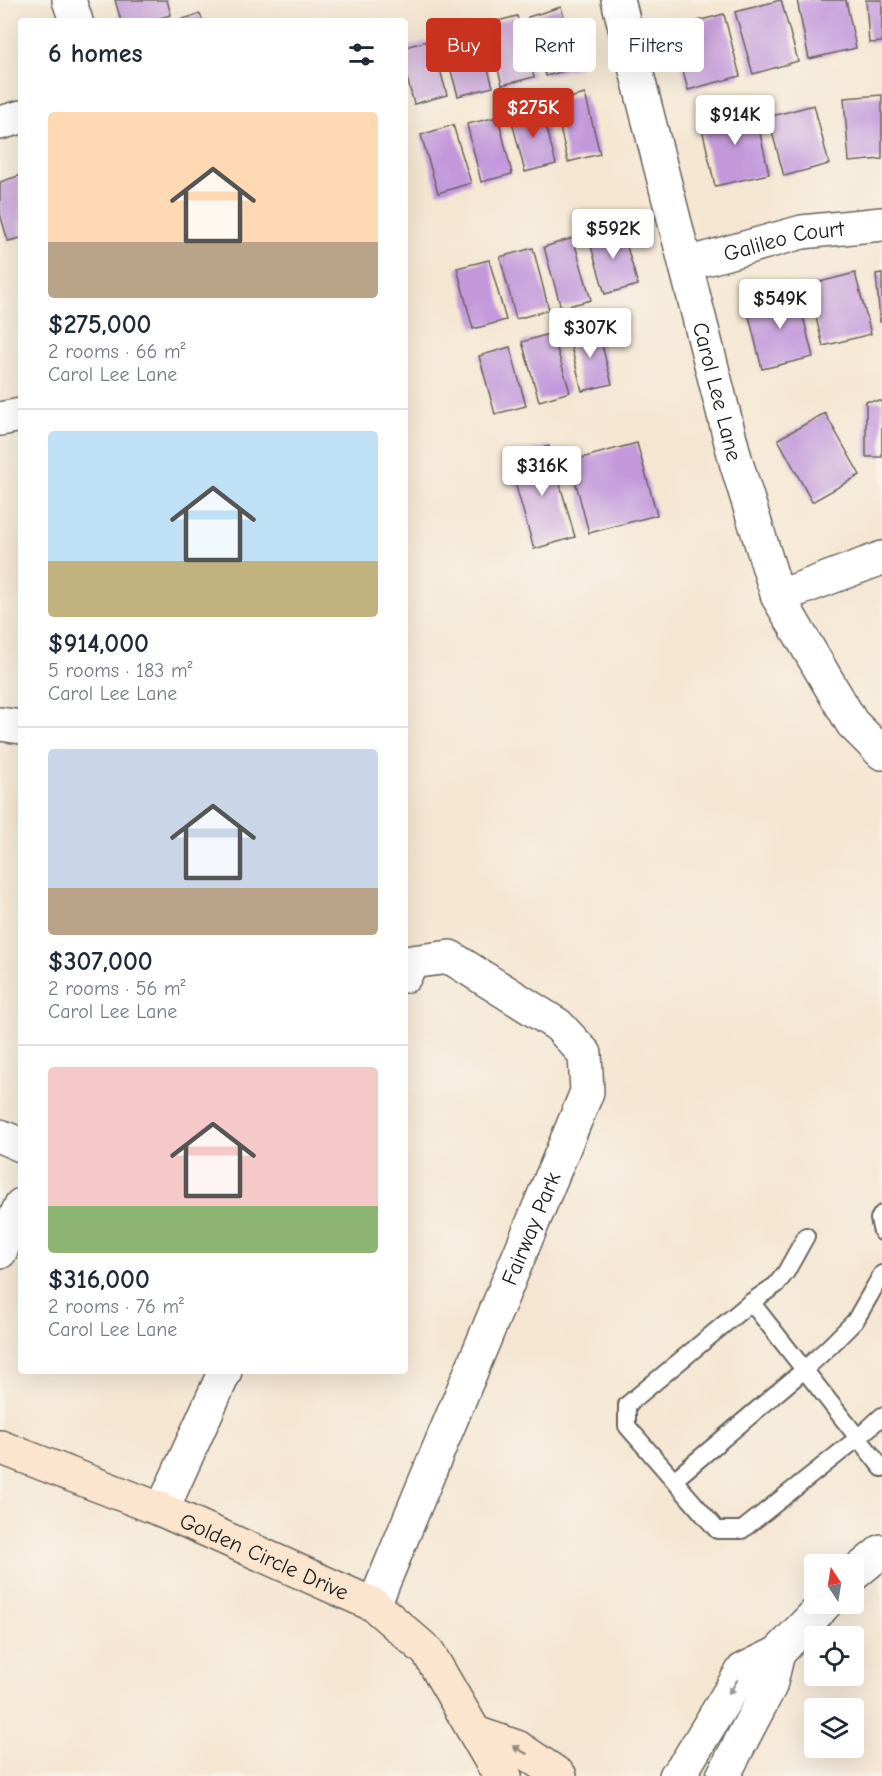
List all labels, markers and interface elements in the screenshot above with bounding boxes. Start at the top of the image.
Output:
chip: Buy [426,18,501,72]
chip: Rent [513,18,596,72]
chip: Filters [608,18,704,72]
icon: filters [345,38,378,71]
text: 6 homes [48,39,143,69]
pin: $275K [491,88,575,139]
pin: $914K [693,95,777,146]
text: $275K [507,96,559,119]
text: $914K [710,103,760,126]
icon: home [159,151,267,259]
pin: $592K [571,209,655,260]
street label: Galileo Court [721,216,846,267]
text: $592K [586,217,640,240]
pin: $549K [738,279,822,330]
text: $549K [753,287,807,310]
pin: $307K [548,308,632,359]
text: $275,000 [48,310,151,340]
text: $307K [563,316,617,339]
street label: Carol Lee Lane [687,320,747,464]
text: 2 rooms · 66 m² [48,340,186,363]
text: Carol Lee Lane [48,363,177,386]
pin: $316K [500,446,584,497]
text: $316K [516,454,568,477]
icon: home [159,470,267,578]
text: $914,000 [48,629,149,659]
text: 5 rooms · 183 m² [48,659,193,682]
text: Carol Lee Lane [48,682,177,705]
icon: home [159,788,267,896]
text: $307,000 [48,947,153,977]
text: 2 rooms · 56 m² [48,977,186,1000]
text: Carol Lee Lane [48,1000,177,1023]
icon: home [159,1106,267,1214]
street label: Fairway Park [496,1168,567,1289]
text: $316,000 [48,1265,150,1295]
text: 2 rooms · 76 m² [48,1295,184,1318]
text: Carol Lee Lane [48,1318,177,1341]
street label: Golden Circle Drive [175,1508,352,1606]
north arrow [804,1554,864,1614]
map controls [804,1554,864,1758]
button: locate [804,1626,864,1686]
one-way arrow [727,1679,738,1695]
button: layers [804,1698,864,1758]
one-way arrow [511,1745,528,1755]

